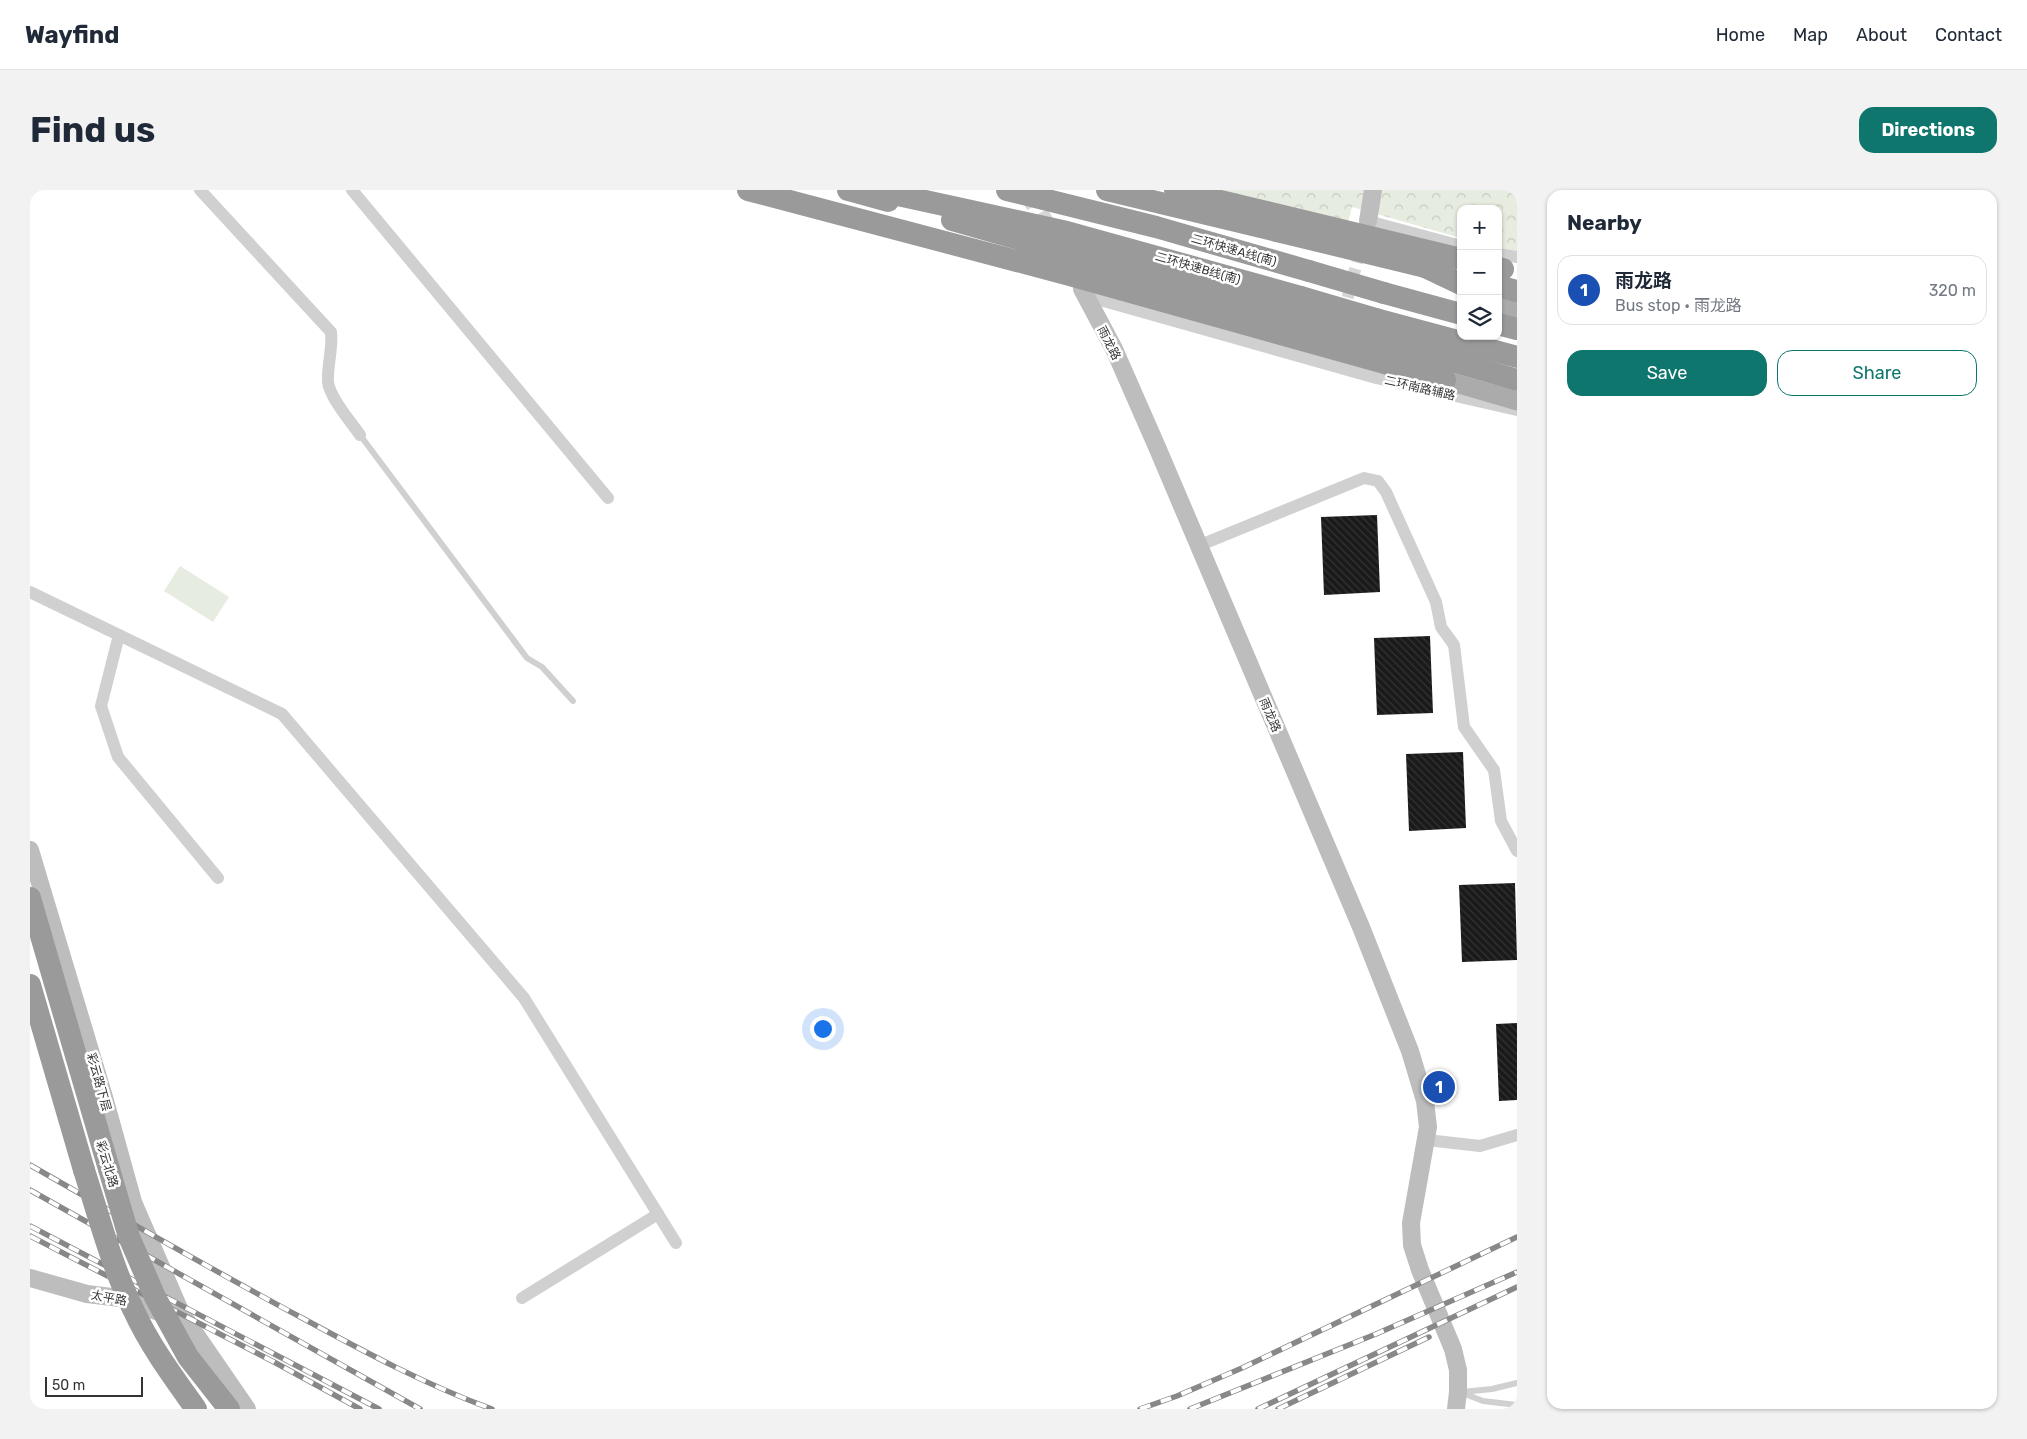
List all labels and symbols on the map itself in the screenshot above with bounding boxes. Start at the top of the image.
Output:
street label: 二环快速A线(南) [1190,231,1278,269]
street label: 二环快速B线(南) [1154,249,1242,287]
street label: 雨龙路 [1095,324,1123,362]
street label: 二环南路辅路 [1383,373,1457,403]
street label: 雨龙路 [1257,696,1283,734]
your location [810,1016,836,1042]
street label: 彩云路下层 [84,1051,114,1113]
pin: 1 [1423,1068,1455,1106]
street label: 彩云北路 [93,1139,121,1189]
street label: 太平路 [90,1288,128,1308]
scale bar [45,1374,142,1397]

